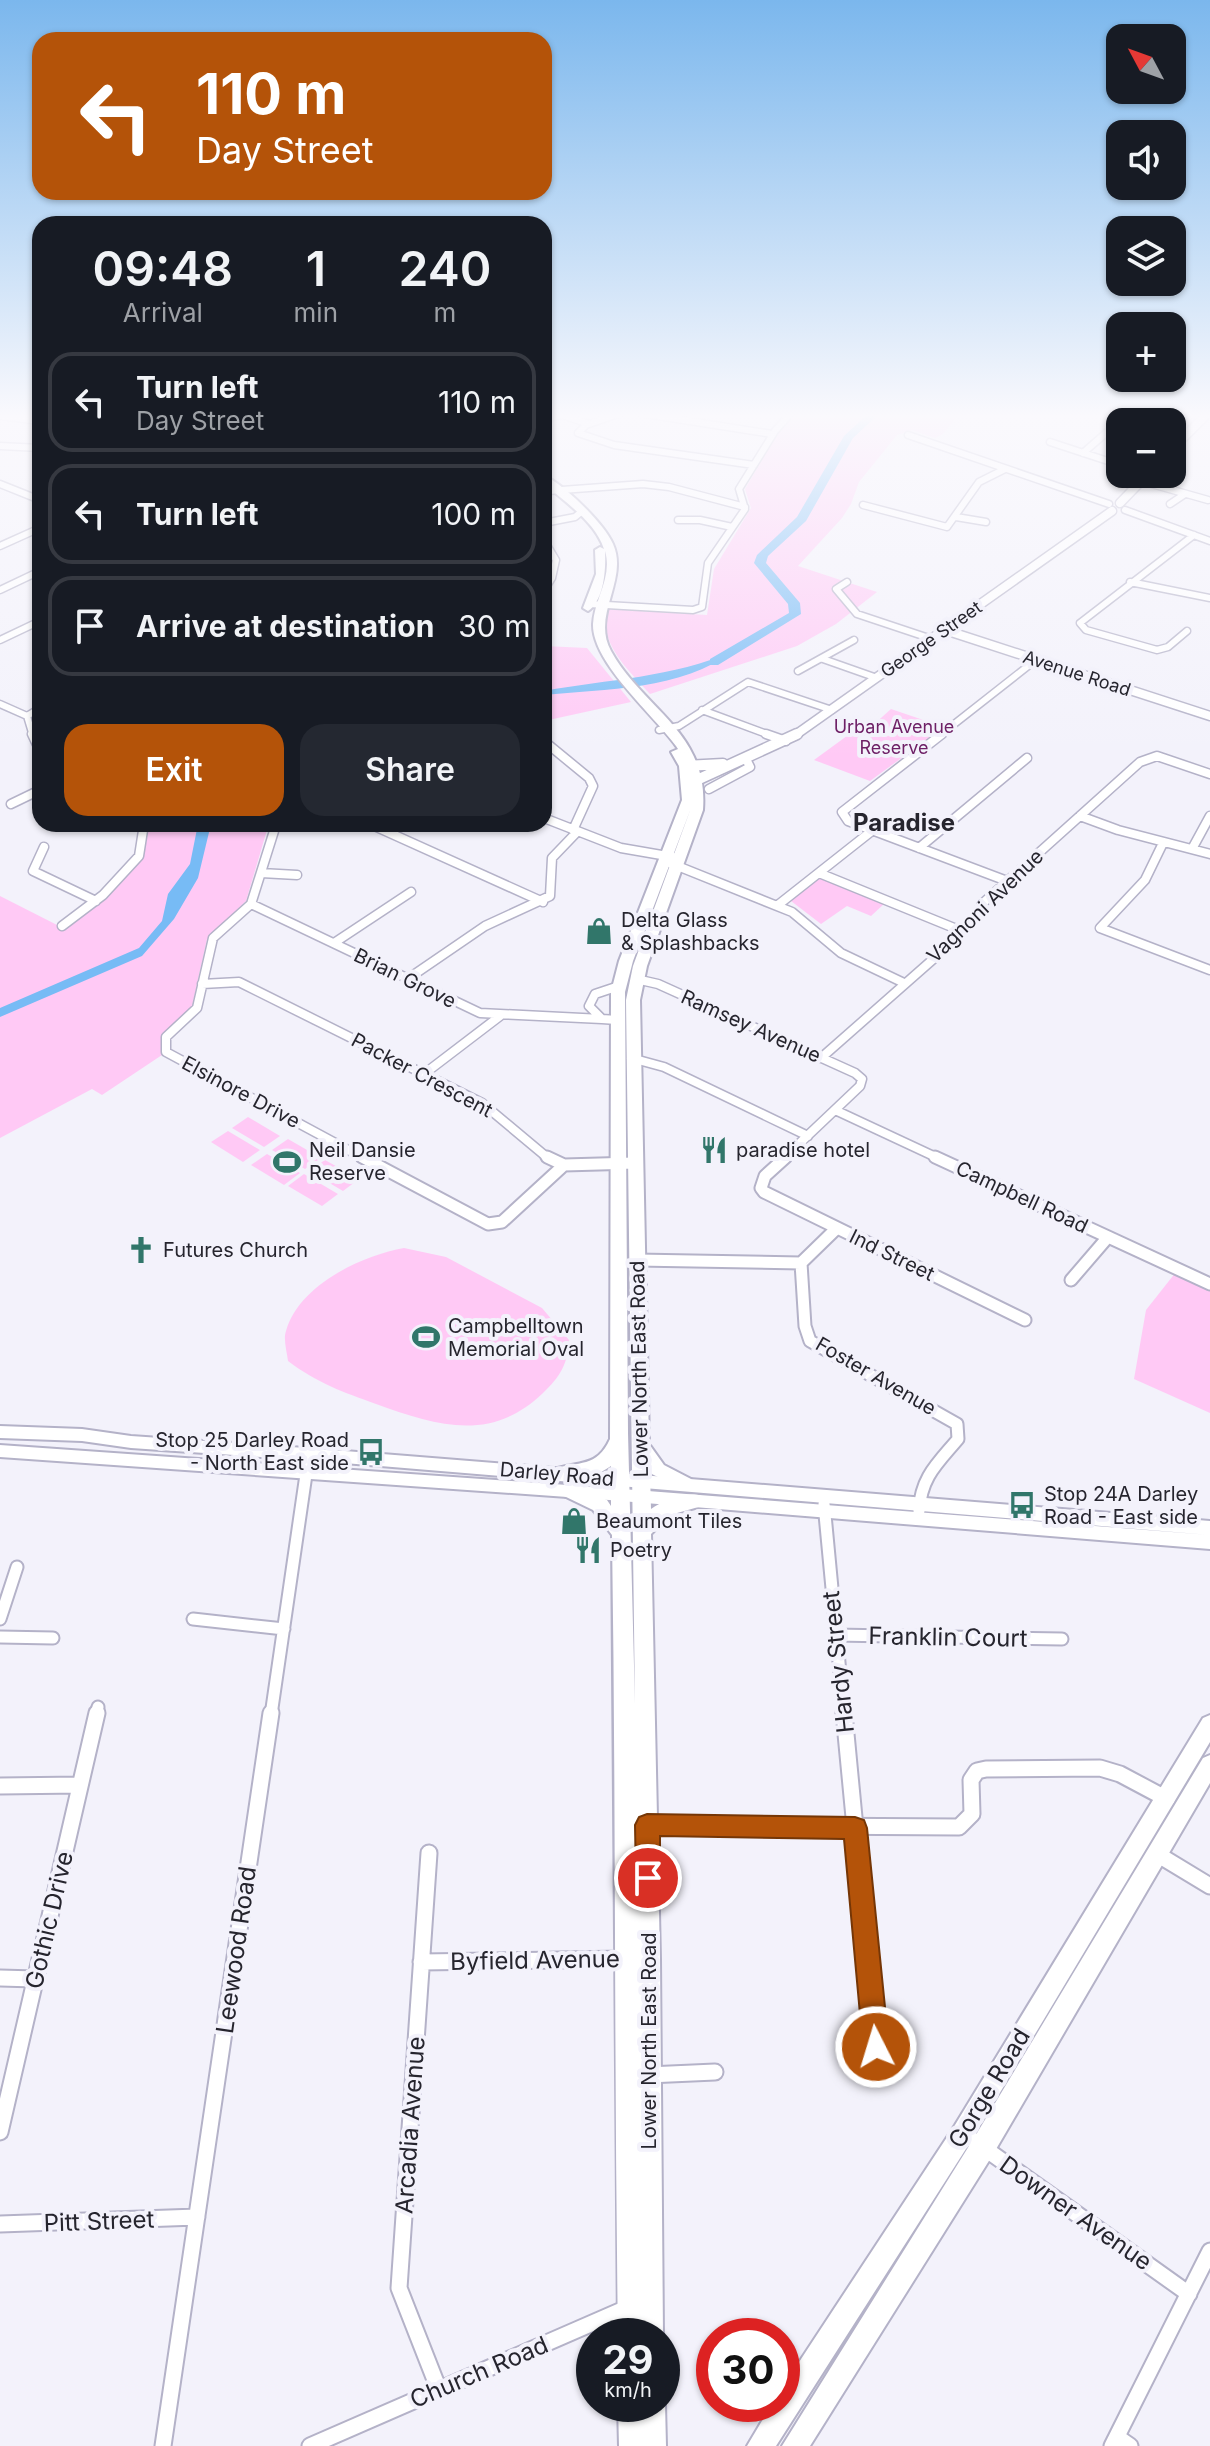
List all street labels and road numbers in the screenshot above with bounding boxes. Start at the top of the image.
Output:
street label: George Street [876,596,986,682]
street label: Avenue Road [1021,646,1133,700]
street label: Vagnoni Avenue [922,844,1048,968]
street label: Brian Grove [350,943,460,1013]
street label: Ramsey Avenue [677,984,825,1068]
street label: Packer Crescent [347,1028,497,1122]
street label: Elsinore Drive [178,1051,304,1133]
street label: Campbell Road [952,1156,1092,1238]
street label: Ind Street [846,1224,939,1286]
street label: Lower North East Road [625,1260,653,1478]
street label: Foster Avenue [812,1332,940,1420]
street label: Darley Road [499,1457,615,1491]
street label: Hardy Street [816,1589,860,1734]
street label: Franklin Court [868,1621,1028,1653]
street label: Gothic Drive [19,1848,79,1992]
street label: Leewood Road [210,1865,262,2035]
street label: Lower North East Road [637,1933,661,2149]
street label: Byfield Avenue [450,1944,620,1976]
street label: Gorge Road [942,2023,1036,2153]
street label: Arcadia Avenue [389,2035,431,2215]
street label: Downer Avenue [994,2150,1158,2276]
street label: Pitt Street [43,2205,155,2237]
street label: Church Road [406,2330,552,2414]

